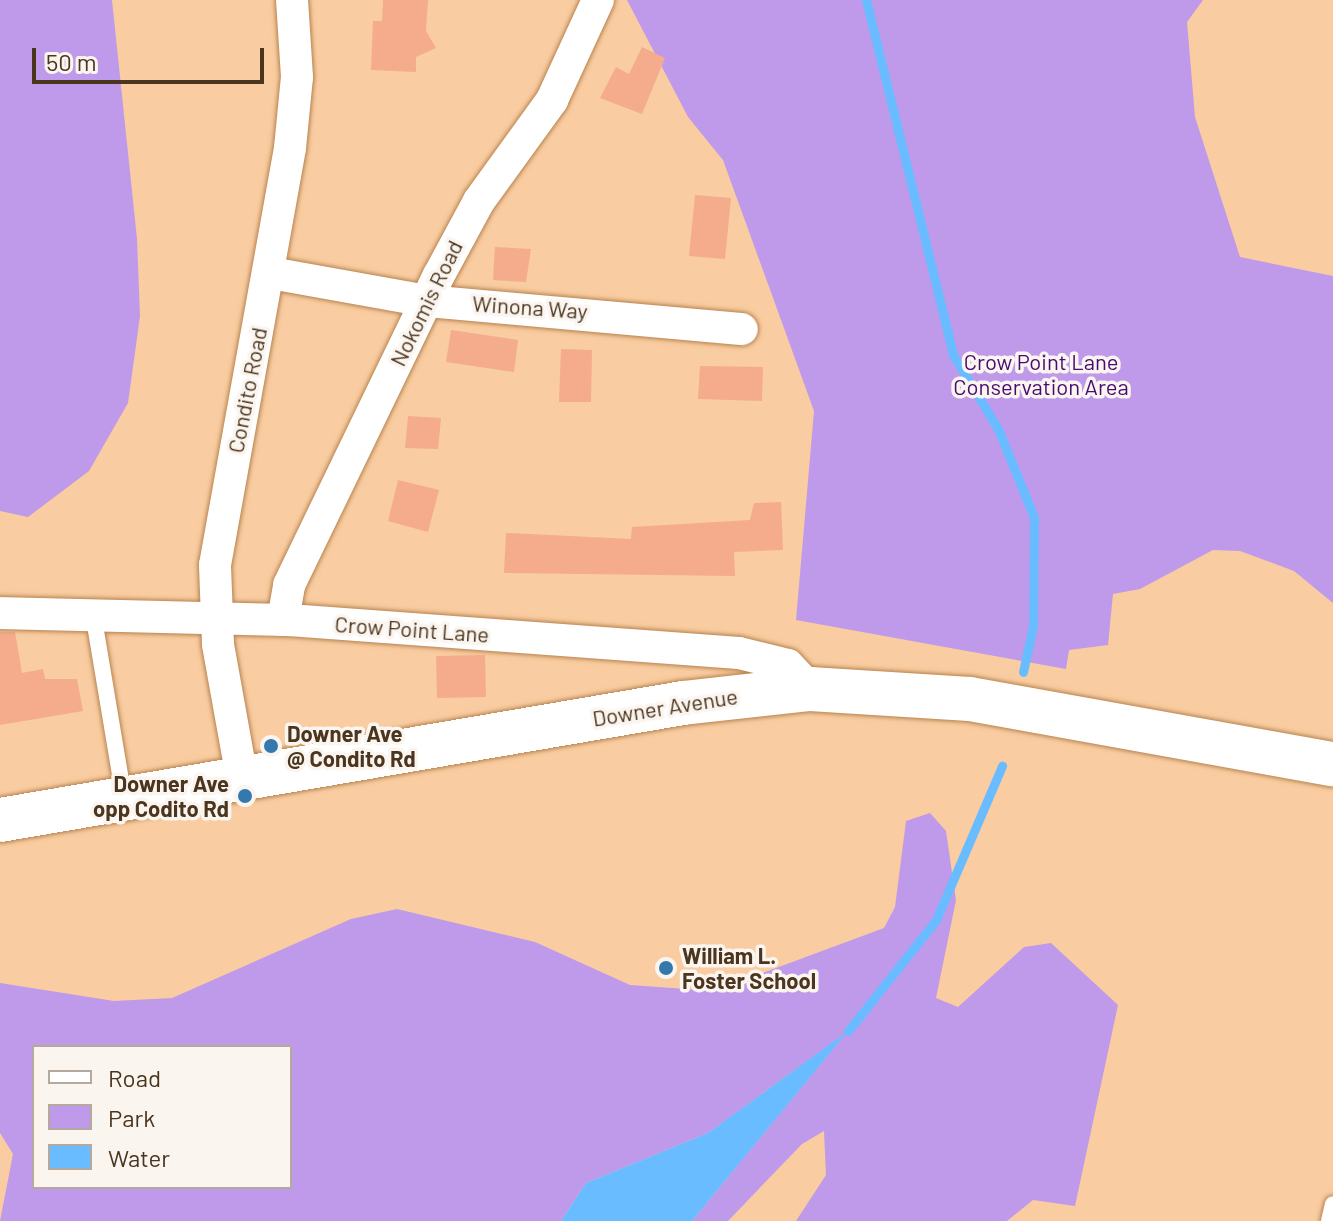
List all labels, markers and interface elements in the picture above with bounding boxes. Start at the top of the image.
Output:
scale bar [36,32,268,82]
text: 50 m [46,47,97,76]
street label: Nokomis Road [384,236,468,370]
street label: Winona Way [471,290,589,324]
street label: Condito Road [222,325,272,455]
park label: Crow Point Lane Conservation Area [953,348,1129,400]
street label: Crow Point Lane [334,610,490,648]
street label: Downer Avenue [590,682,740,732]
place label: Downer Ave @ Condito Rd [287,720,416,772]
marker: Downer Ave @ Condito Rd [262,737,280,755]
place label: Downer Ave opp Codito Rd [93,770,229,822]
marker: Downer Ave opp Codito Rd [236,787,254,805]
place label: William L. Foster School [682,942,816,994]
marker: William L. Foster School [657,959,675,977]
legend [32,1045,292,1189]
text: Road [108,1063,161,1092]
text: Park [108,1103,155,1132]
text: Water [108,1143,170,1172]

